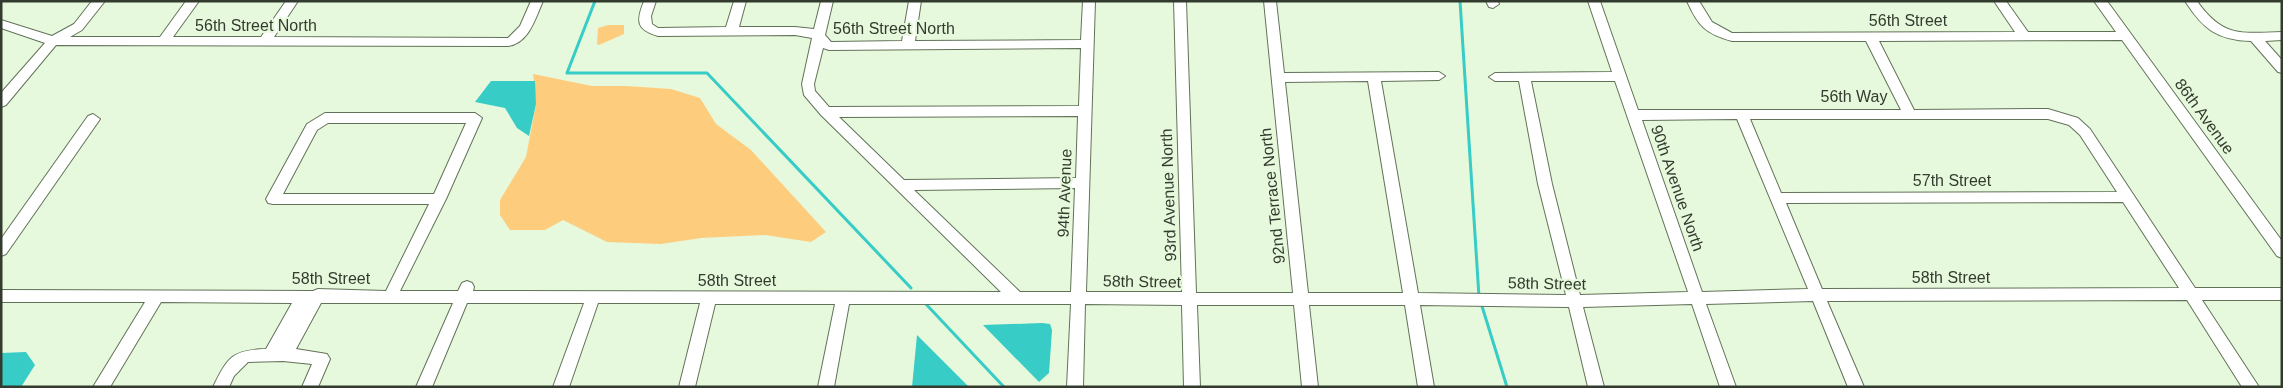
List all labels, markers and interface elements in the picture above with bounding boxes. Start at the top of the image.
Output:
street label: 56th Street [1869,12,1948,29]
street label: 56th Street North [195,17,317,34]
street label: 56th Street North [833,20,955,37]
street label: 86th Avenue [2172,75,2238,157]
street label: 56th Way [1821,88,1888,105]
street label: 90th Avenue North [1648,123,1707,253]
street label: 92nd Terrace North [1257,127,1288,265]
street label: 93rd Avenue North [1158,128,1179,262]
street label: 94th Avenue [1054,148,1075,238]
street label: 57th Street [1913,172,1992,189]
street label: 58th Street [1912,269,1991,286]
street label: 58th Street [292,270,371,287]
street label: 58th Street [698,272,777,289]
street label: 58th Street [1103,272,1182,291]
street label: 58th Street [1508,274,1587,293]

